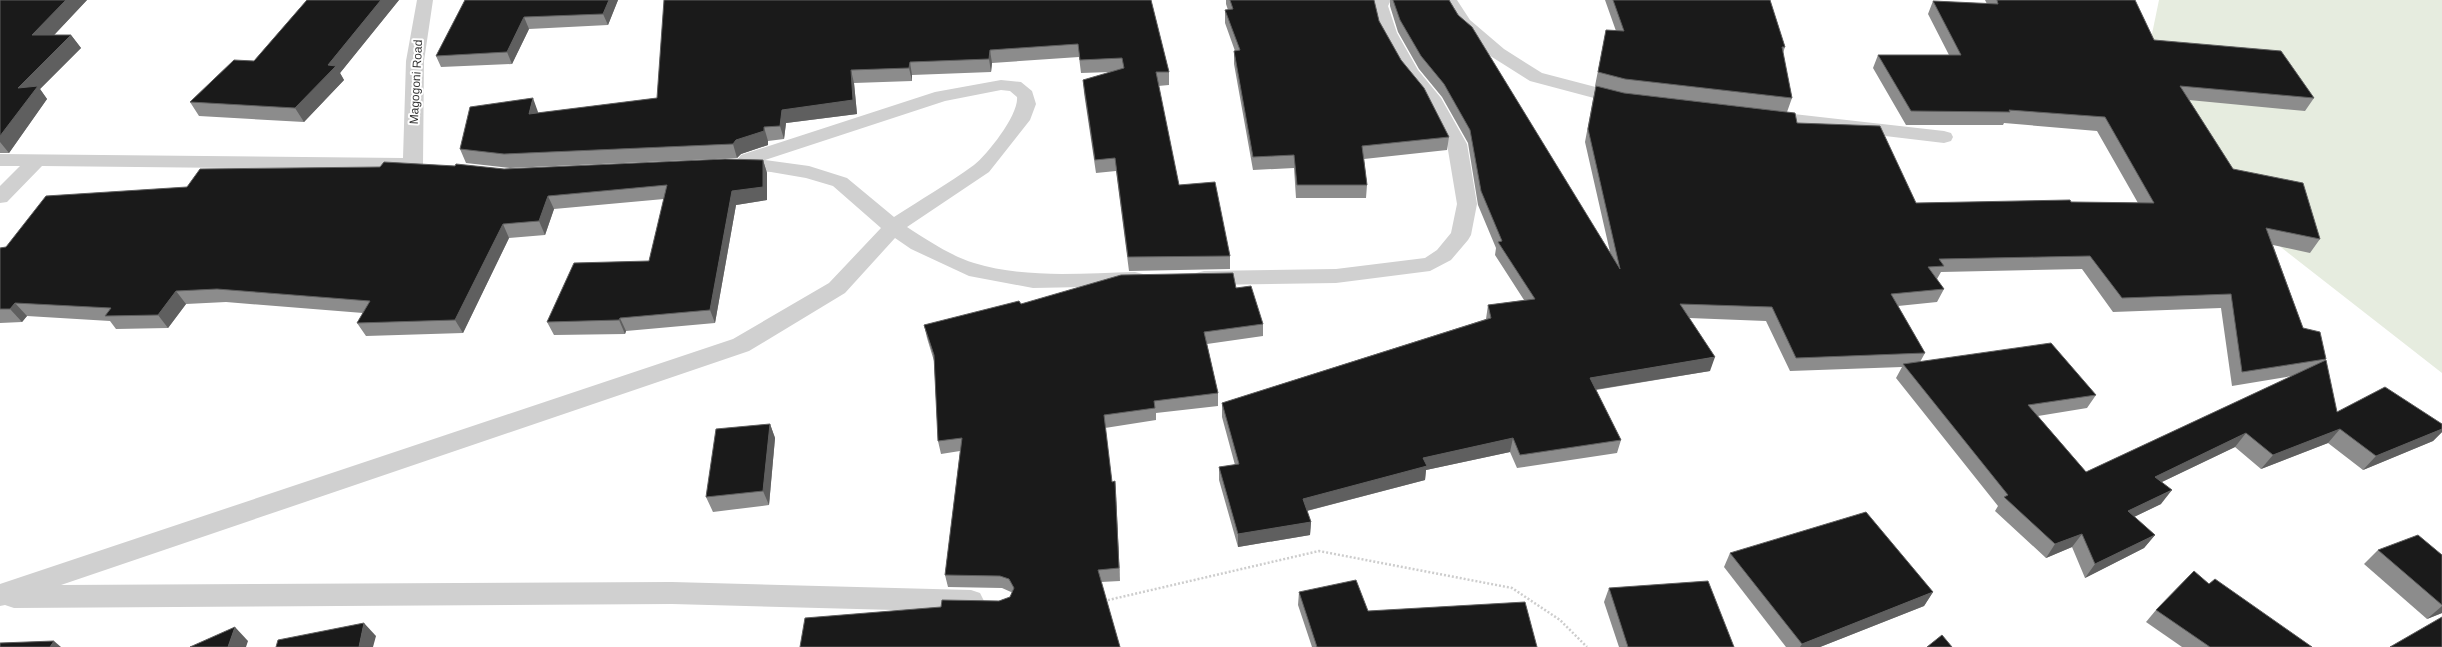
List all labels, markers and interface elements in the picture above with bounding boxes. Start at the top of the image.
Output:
street label: Magogoni Road [407,39,425,125]

